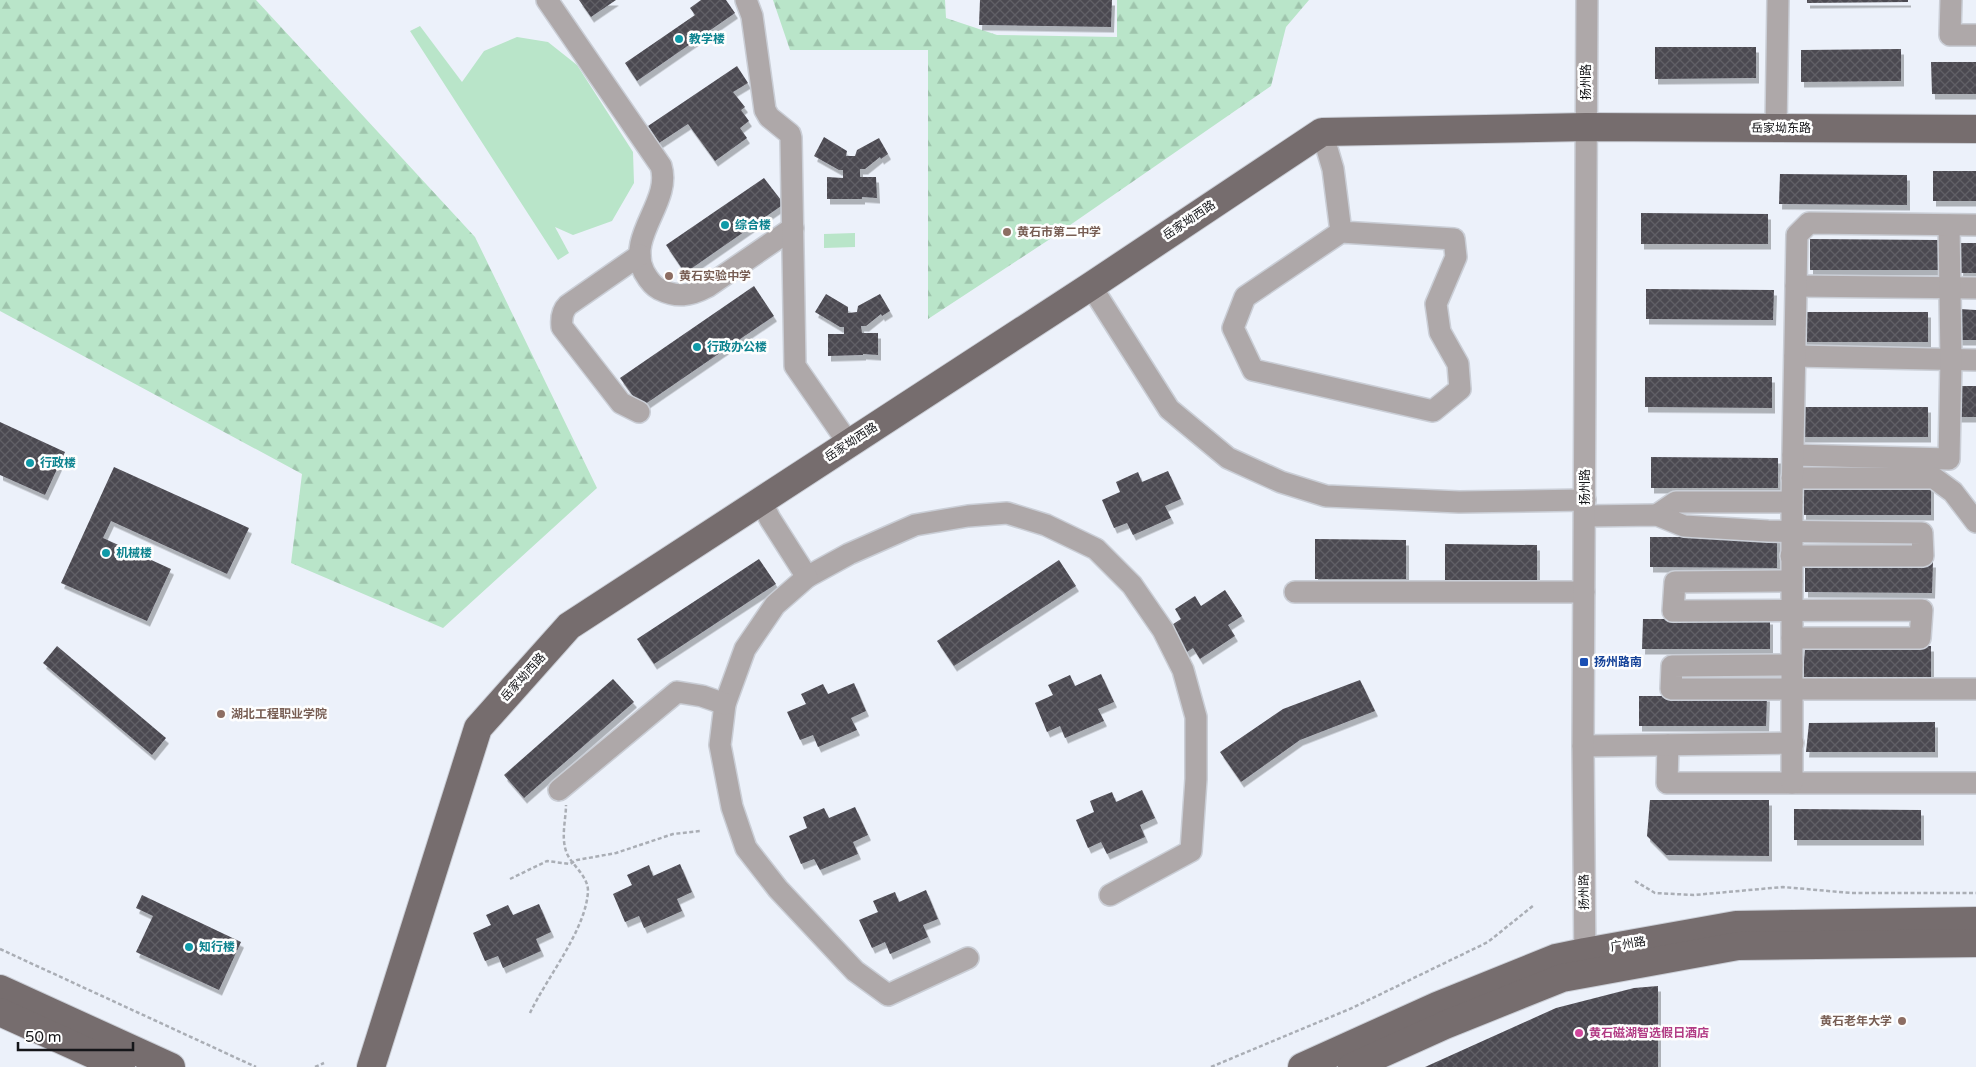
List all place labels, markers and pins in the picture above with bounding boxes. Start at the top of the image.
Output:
place label: 教学楼 [689,32,725,46]
marker: 教学楼 [673,33,685,45]
place label: 综合楼 [735,218,771,232]
marker: 综合楼 [719,219,731,231]
place label: 黄石市第二中学 [1017,225,1101,239]
marker: 黄石市第二中学 [1001,226,1013,238]
place label: 黄石实验中学 [679,269,751,283]
marker: 黄石实验中学 [663,270,675,282]
place label: 行政办公楼 [707,340,767,354]
marker: 行政办公楼 [691,341,703,353]
place label: 行政楼 [40,456,76,470]
marker: 行政楼 [24,457,36,469]
place label: 机械楼 [116,546,152,560]
marker: 机械楼 [100,547,112,559]
place label: 扬州路南 [1594,655,1642,669]
marker: 扬州路南 [1578,656,1590,668]
place label: 湖北工程职业学院 [231,707,327,721]
marker: 湖北工程职业学院 [215,708,227,720]
place label: 知行楼 [199,940,235,954]
marker: 知行楼 [183,941,195,953]
place label: 黄石老年大学 [1820,1014,1892,1028]
marker: 黄石老年大学 [1896,1015,1908,1027]
place label: 黄石磁湖智选假日酒店 [1589,1026,1709,1040]
marker: 黄石磁湖智选假日酒店 [1573,1027,1585,1039]

